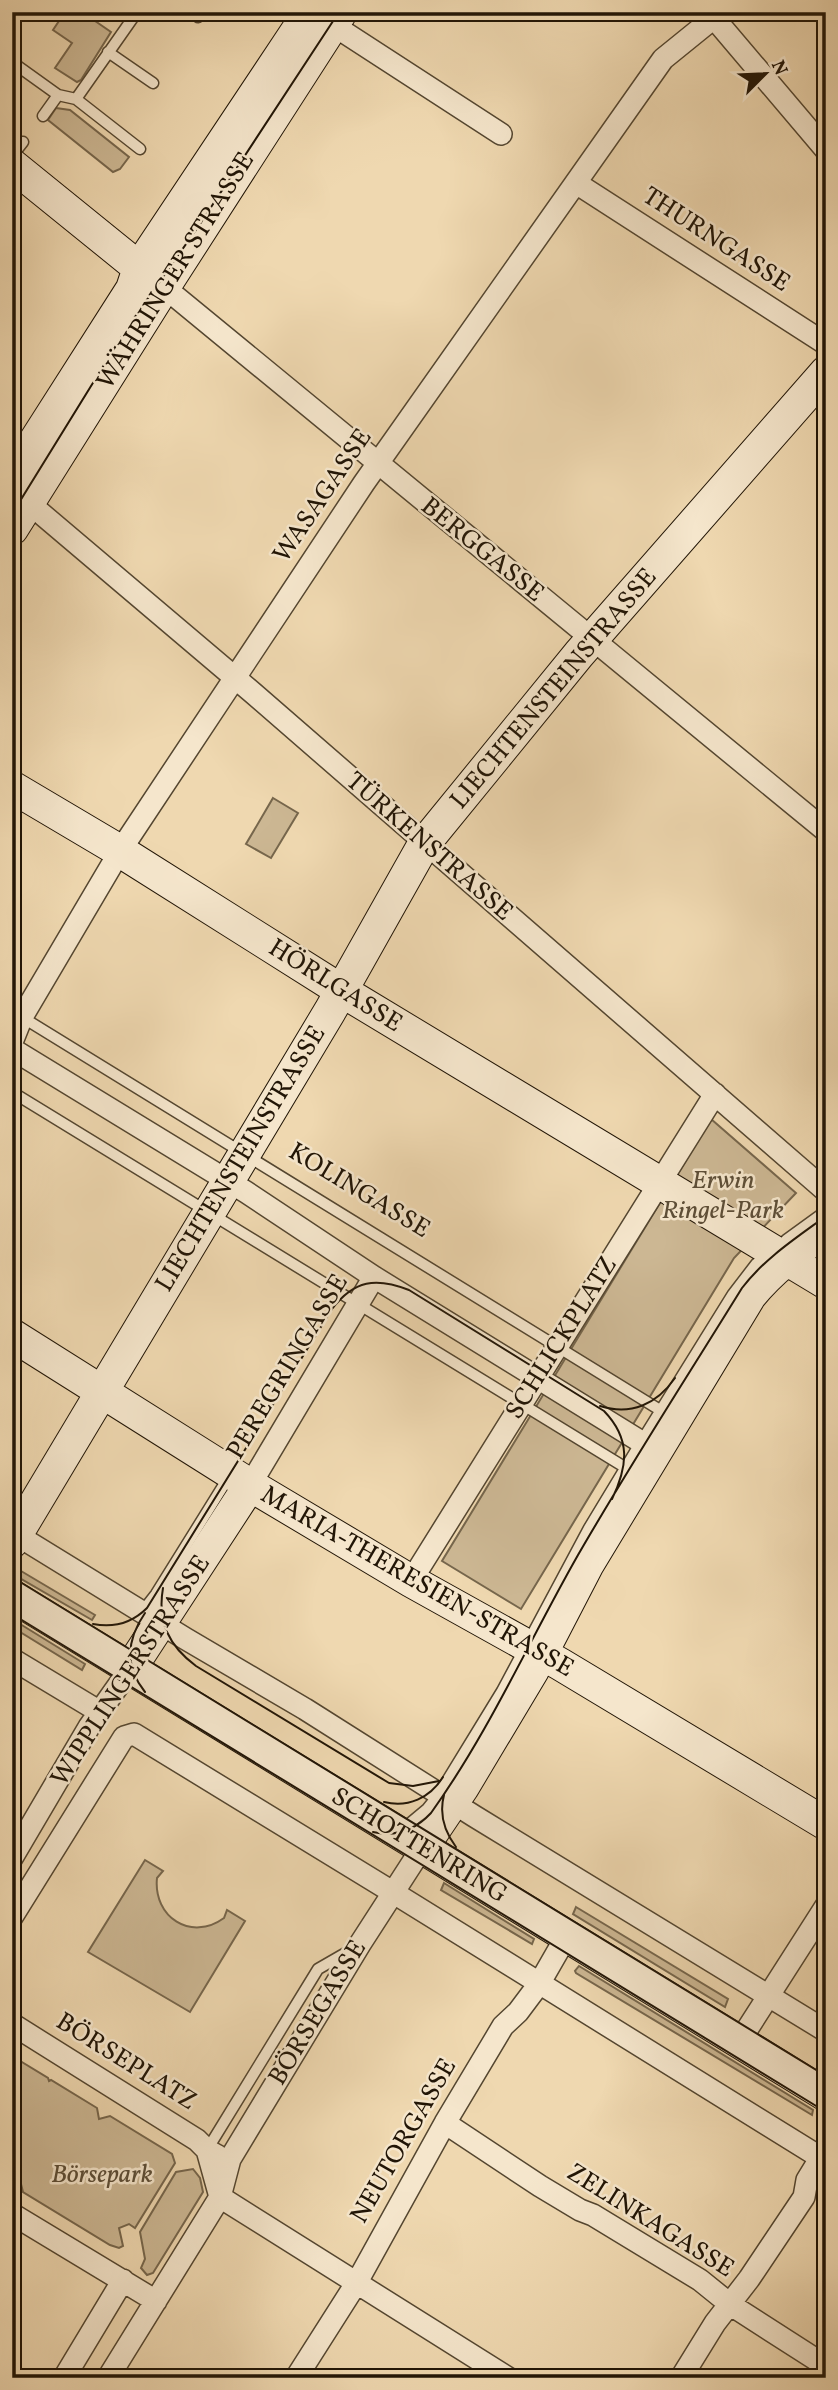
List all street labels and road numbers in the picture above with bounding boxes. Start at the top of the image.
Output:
street label: WÄHRINGER STRASSE [88,145,264,397]
street label: THURNGASSE [635,179,797,301]
street label: WASAGASSE [265,422,381,570]
street label: BERGGASSE [413,489,551,611]
street label: LIECHTENSTEINSTRASSE [442,561,666,817]
street label: TÜRKENSTRASSE [337,764,521,930]
street label: HÖRLGASSE [261,931,409,1041]
street label: LIECHTENSTEINSTRASSE [147,1019,335,1299]
street label: KOLINGASSE [281,1134,437,1248]
street label: SCHLICKPLATZ [497,1249,627,1427]
street label: PEREGRINGASSE [218,1268,358,1466]
street label: MARIA-THERESIEN-STRASSE [254,1477,580,1687]
street label: WIPPLINGERSTRASSE [43,1548,219,1794]
street label: SCHOTTENRING [324,1779,514,1913]
street label: BÖRSEGASSE [260,1934,376,2092]
street label: BÖRSEPLATZ [49,2004,203,2120]
street label: NEUTORGASSE [342,2052,466,2230]
street label: ZELINKAGASSE [559,2155,741,2287]

